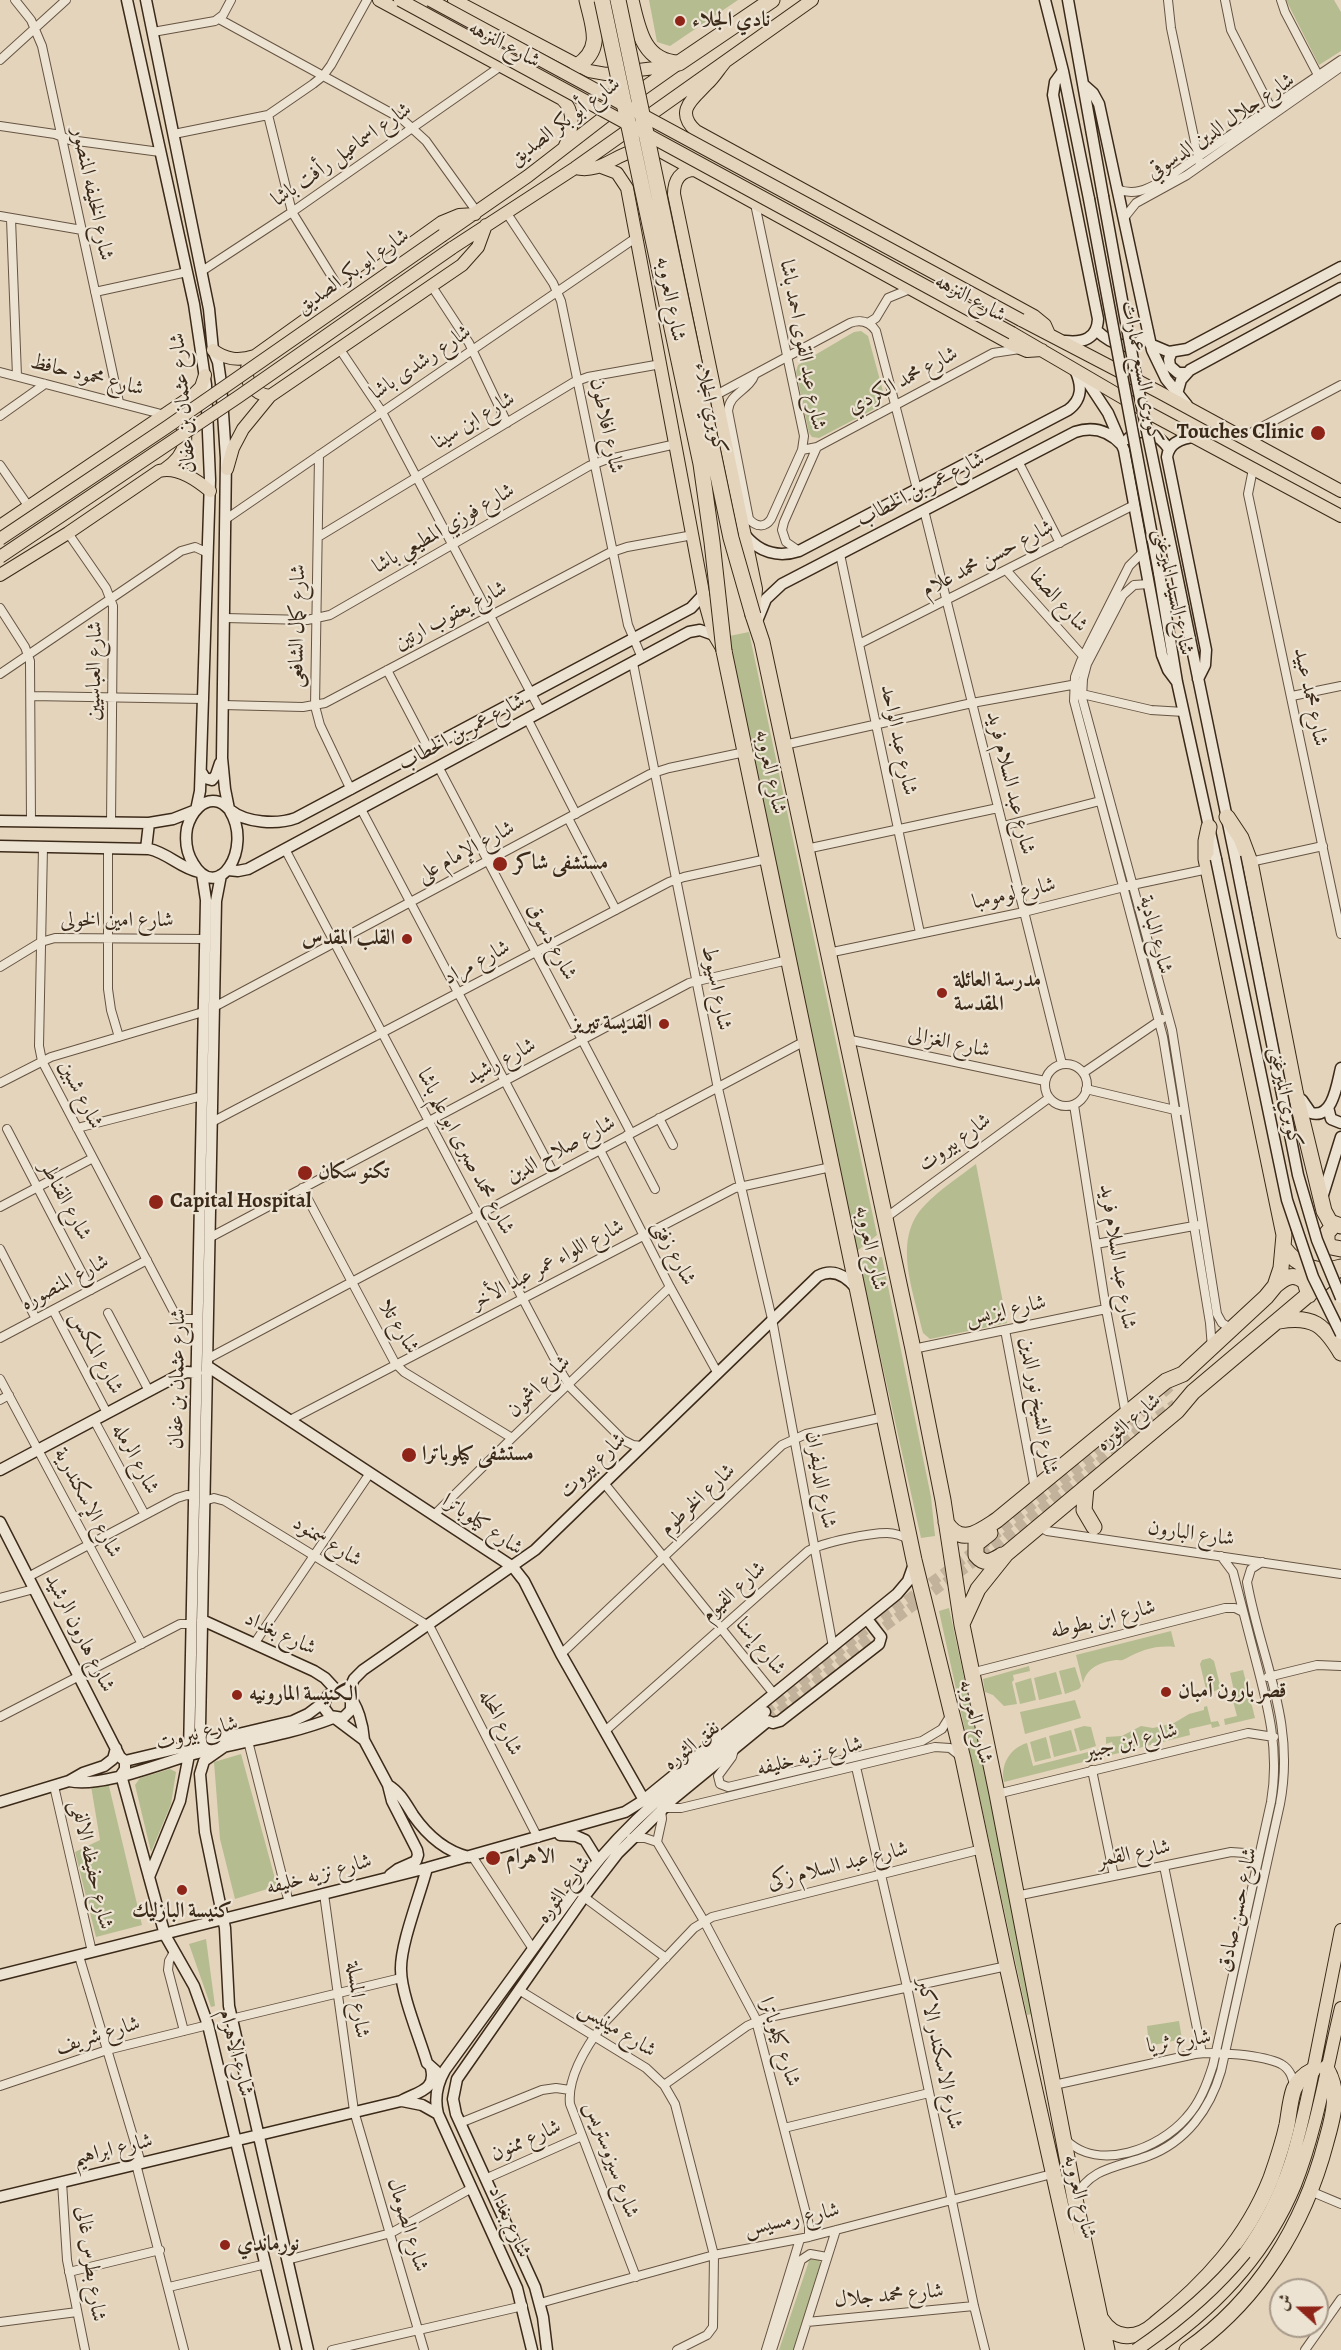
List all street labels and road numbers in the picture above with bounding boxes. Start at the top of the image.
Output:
street label: شارع النزهه [464,16,544,74]
street label: شارع جلال الدين الدسوقي [1142,68,1300,186]
street label: شارع أبو بكر الصديق [504,72,626,172]
street label: شارع اسماعيل رأفت باشا [267,97,417,213]
street label: شارع الخليفه المنصور [66,125,118,263]
street label: شارع ابو بكر الصديق [291,224,415,320]
street label: شارع العروبه [649,254,691,344]
street label: شارع عبد القوى احمد باشا [773,258,831,432]
street label: شارع النزهه [930,269,1010,329]
street label: كوبرى السبع عمارات [1115,299,1167,445]
street label: شارع رشدى باشا [366,320,476,406]
street label: شارع عثمان بن عفان [165,332,203,474]
street label: شارع محمد الكردي [843,341,963,421]
street label: شارع محمود حافظ [28,350,146,402]
street label: كوبري الجلاء [688,360,732,456]
street label: شارع افلاطون [584,376,628,476]
street label: شارع ابن سينا [428,387,520,455]
street label: شارع عمر بن الخطاب [853,447,989,533]
street label: شارع فوزي المطيعي باشا [369,478,519,580]
street label: شارع حسن محمد علام [918,515,1058,603]
street label: شارع السيد الميرغنى [1147,526,1199,658]
street label: شارع كمال الشافعى [284,564,312,688]
street label: شارع الصفا [1023,564,1093,638]
street label: شارع يعقوب ارتين [390,576,512,656]
street label: شارع العباسيين [82,621,108,721]
street label: شارع محمد عبيد [1287,645,1333,749]
street label: شارع عبد الواحد [874,682,922,798]
street label: شارع عمر بن الخطاب [394,689,530,777]
street label: شارع عبد السلام فريد [980,709,1040,857]
street label: شارع العروبه [749,727,791,817]
street label: شارع الإمام على [413,816,519,888]
street label: شارع لومومبا [970,872,1058,916]
street label: شارع البادية [1132,893,1178,977]
street label: شارع دسوق [520,899,582,985]
street label: شارع امين الخولى [60,908,174,934]
street label: شارع مراد [439,935,515,991]
street label: شارع اسيوط [695,943,737,1033]
street label: شارع الغزالى [906,1022,992,1064]
street label: شارع رشيد [462,1033,540,1091]
street label: كوبري الميرغنى [1263,1045,1307,1149]
street label: شارع شبين [52,1056,108,1134]
street label: شارع محمد صبرى ابو علم باشا [411,1065,519,1239]
street label: شارع بيروت [914,1108,996,1178]
street label: شارع صلاح الدين [502,1111,620,1189]
street label: شارع القناطر [34,1157,96,1245]
street label: شارع عبد السلام فريد [1093,1182,1141,1332]
street label: شارع العروبه [849,1203,891,1293]
street label: شارع اللواء عمر عبد الأخر [467,1214,629,1316]
street label: شارع زفتى [645,1216,701,1290]
street label: شارع المنصوره [17,1249,113,1317]
street label: شارع ايزيس [963,1290,1049,1332]
street label: شارع تلا [372,1295,424,1359]
street label: شارع المكس [64,1307,128,1399]
street label: شارع عثمان بن عفان [164,1308,192,1450]
street label: شارع الشيخ نور الدين [1013,1335,1063,1477]
street label: شارع اشمون [502,1350,576,1424]
street label: شارع الثوره [1091,1388,1167,1458]
street label: شارع الرمله [106,1419,164,1499]
street label: شارع بيروت [554,1428,632,1504]
street label: شارع الدليفران [799,1429,841,1531]
street label: شارع الإسكندرية [48,1444,126,1562]
street label: شارع الخرطوم [655,1459,741,1541]
street label: شارع كيلوباترا [437,1489,527,1561]
street label: شارع سمنود [288,1511,366,1573]
street label: شارع البارون [1146,1515,1236,1553]
street label: شارع الفيوم [696,1556,772,1628]
street label: شارع هارون الرشيد [38,1569,120,1697]
street label: شارع ابن بطوطه [1048,1595,1158,1645]
street label: شارع بغداد [240,1606,320,1662]
street label: شارع إسنا [729,1613,791,1681]
street label: شارع العروبه [952,1677,998,1767]
street label: شارع المحله [473,1686,527,1760]
street label: شارع بيروت [153,1711,241,1757]
street label: نفق الثوره [659,1716,725,1776]
street label: شارع ابن جبير [1082,1718,1180,1766]
street label: شارع نزيه خليفه [754,1732,866,1782]
street label: شارع حفيظه الالفى [64,1798,118,1932]
street label: شارع القمر [1095,1835,1173,1873]
street label: شارع عبد السلام زكى [765,1836,911,1896]
street label: شارع حسن صادق [1213,1845,1263,1975]
street label: شارع نزيه خليفه [263,1849,375,1901]
street label: شارع الثوره [531,1851,597,1929]
street label: شارع المسلة [340,1960,374,2040]
street label: شارع الاسكندر الاكبر [911,1976,967,2132]
street label: شارع كيلوباترا [753,1994,805,2090]
street label: شارع مينيس [574,1996,660,2064]
street label: شارع الاهرام [212,2007,258,2099]
street label: شارع شريف [53,2011,143,2061]
street label: شارع ثريا [1145,2024,1213,2060]
street label: شارع سيزوستريس [578,2098,644,2222]
street label: شارع ممنون [487,2114,565,2168]
street label: شارع ابراهيم [71,2129,155,2171]
street label: شارع العروبه [1057,2152,1101,2242]
street label: شارع الصومال [381,2175,433,2275]
street label: شارع بغداد [482,2182,536,2262]
street label: شارع رمسيس [742,2198,842,2242]
street label: شارع بطرس غالى [69,2205,111,2323]
street label: شارع محمد جلال [833,2279,945,2313]

